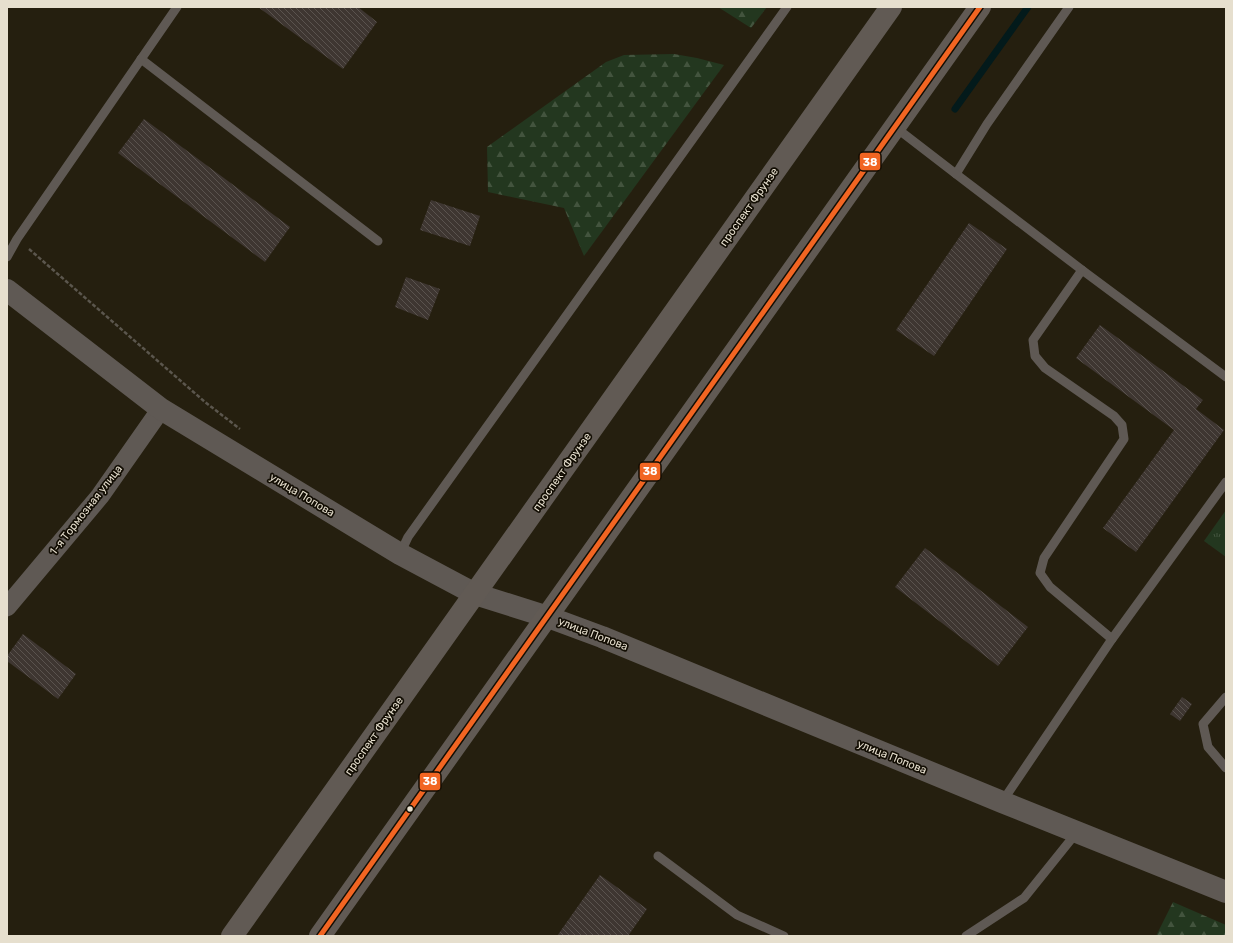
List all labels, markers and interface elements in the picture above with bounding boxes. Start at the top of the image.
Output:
line badge: 38 [859,152,881,171]
text: 38 [863,156,877,169]
street label: проспект Фрунзе [717,165,781,249]
street label: проспект Фрунзе [530,430,594,514]
street label: 1-я Тормозная улица [47,462,125,558]
line badge: 38 [639,462,661,481]
text: 38 [643,465,657,478]
street label: улица Попова [267,470,337,520]
street label: улица Попова [556,615,630,653]
street label: проспект Фрунзе [342,694,406,778]
street label: улица Попова [855,737,929,777]
line badge: 38 [419,772,441,791]
text: 38 [423,775,437,788]
unlabelled marker [405,804,415,814]

